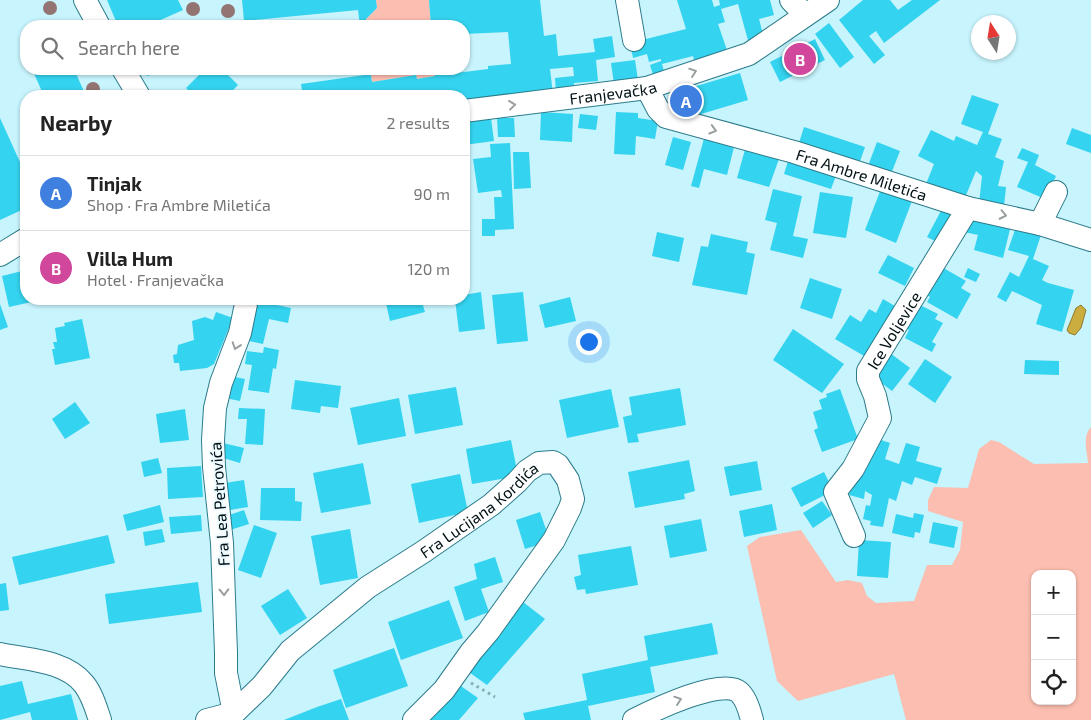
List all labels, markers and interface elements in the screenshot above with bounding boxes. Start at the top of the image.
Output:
north arrow [971,15,1016,60]
search box [20,20,470,75]
icon: search [38,34,66,62]
text: Search here [78,36,180,59]
pin: B [784,40,816,78]
one-way arrow [688,68,697,78]
street label: Franjevačka [568,76,659,107]
pin: A [670,82,702,120]
one-way arrow [508,100,516,111]
text: Nearby [40,110,112,135]
text: 2 results [387,113,450,132]
one-way arrow [708,125,716,135]
street label: Fra Ambre Miletića [794,144,930,204]
text: Tinjak [87,172,142,195]
text: A [51,184,61,203]
text: 90 m [414,184,450,203]
text: Shop · Fra Ambre Miletića [87,195,271,214]
one-way arrow [999,209,1007,220]
text: Villa Hum [87,247,173,270]
text: B [51,259,61,278]
text: 120 m [407,259,450,278]
text: Hotel · Franjevačka [87,270,224,289]
street label: Ice Voljevice [862,287,924,372]
your location [576,329,602,355]
one-way arrow [232,341,242,350]
street label: Fra Lea Petrovića [205,441,233,567]
street label: Fra Lucijana Kordića [416,457,541,561]
map controls [1031,570,1076,705]
button: + [1031,570,1076,615]
one-way arrow [219,588,230,596]
button: − [1031,615,1076,660]
button: locate [1031,660,1076,705]
one-way arrow [673,696,682,706]

